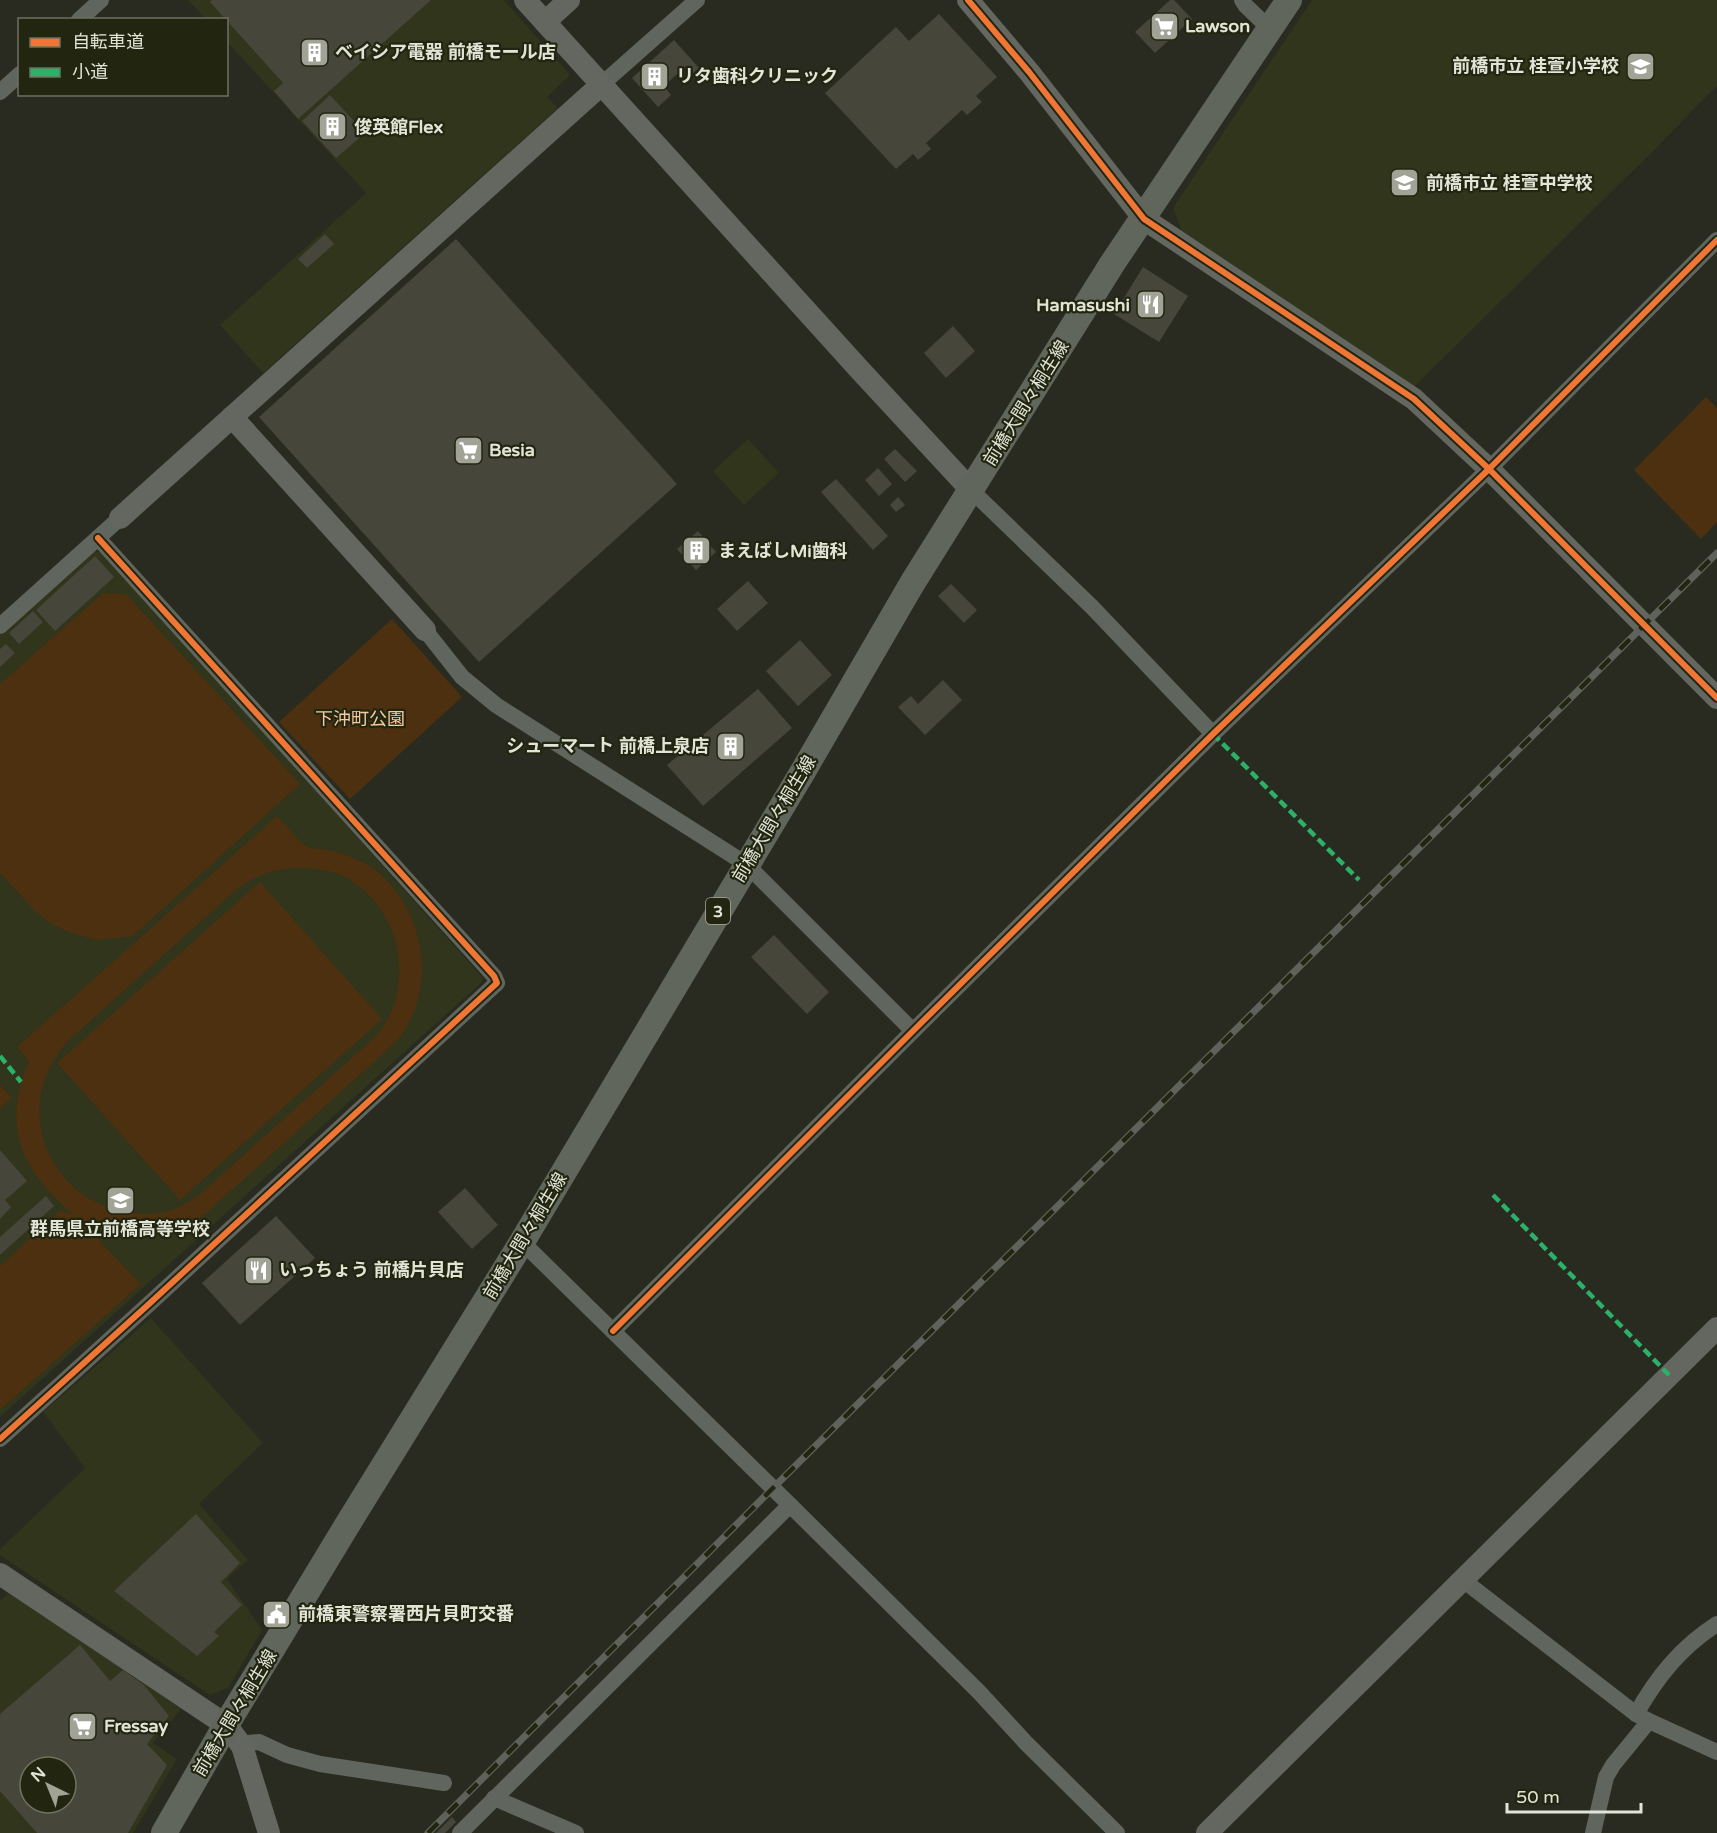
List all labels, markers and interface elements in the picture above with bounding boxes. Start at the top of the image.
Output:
supermarket icon: Lawson [1148,10,1180,42]
place label: Lawson [1185,15,1250,37]
legend [18,18,228,96]
text: 自転車道 [72,31,144,53]
building icon: ベイシア電器 前橋モール店 [298,36,330,68]
place label: ベイシア電器 前橋モール店 [335,41,556,63]
school or university icon: 前橋市立 桂萱小学校 [1624,50,1656,82]
place label: 前橋市立 桂萱小学校 [1452,55,1619,77]
building icon: リタ歯科クリニック [639,60,671,92]
text: 小道 [72,61,108,83]
place label: リタ歯科クリニック [676,65,838,87]
building icon: 俊英館Flex [317,111,349,143]
place label: 俊英館Flex [354,116,443,138]
school or university icon: 前橋市立 桂萱中学校 [1389,167,1421,199]
place label: 前橋市立 桂萱中学校 [1426,172,1593,194]
restaurant icon: Hamasushi [1135,289,1167,321]
place label: Hamasushi [1036,294,1130,316]
street label: 前橋大間々桐生線 [979,336,1073,470]
supermarket icon: Besia [452,434,484,466]
place label: Besia [489,439,535,461]
building icon: まえばしMi歯科 [681,535,713,567]
place label: まえばしMi歯科 [718,540,848,562]
park label: 下沖町公園 [315,708,405,730]
building icon: シューマート 前橋上泉店 [714,730,746,762]
place label: シューマート 前橋上泉店 [506,735,709,757]
street label: 前橋大間々桐生線 [727,752,821,886]
road number: 3 [706,898,730,924]
street label: 前橋大間々桐生線 [478,1169,572,1303]
school or university icon: 群馬県立前橋高等学校 [104,1184,136,1216]
place label: 群馬県立前橋高等学校 [30,1218,210,1240]
restaurant icon: いっちょう 前橋片貝店 [242,1254,274,1286]
place label: いっちょう 前橋片貝店 [279,1259,464,1281]
public building icon: 前橋東警察署西片貝町交番 [261,1598,293,1630]
place label: 前橋東警察署西片貝町交番 [298,1603,514,1625]
street label: 前橋大間々桐生線 [188,1646,282,1780]
supermarket icon: Fressay [67,1710,99,1742]
place label: Fressay [104,1715,169,1737]
north arrow [18,1755,78,1815]
text: N [27,1763,50,1786]
scale bar [1507,1776,1640,1814]
text: 50 m [1516,1786,1560,1808]

